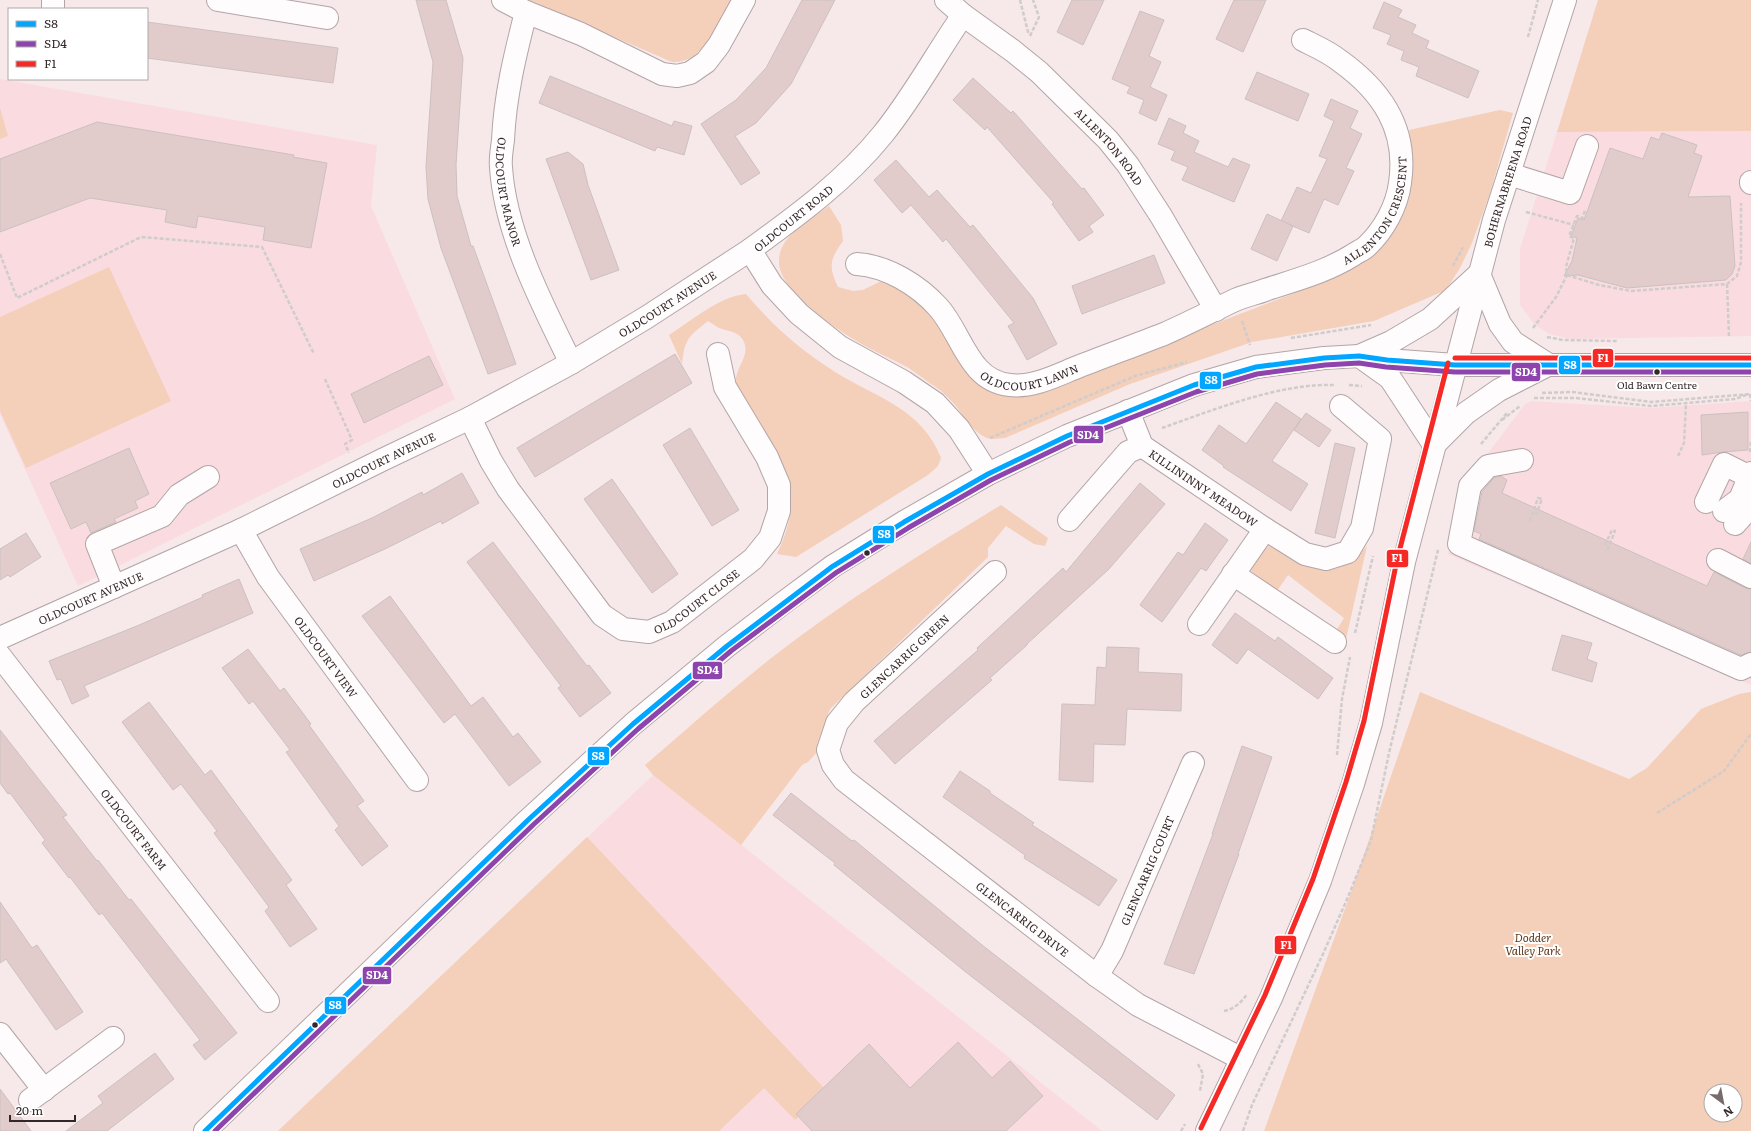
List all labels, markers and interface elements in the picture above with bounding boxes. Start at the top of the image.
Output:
legend [8,8,148,80]
text: S8 [44,14,58,32]
text: SD4 [44,34,67,52]
text: F1 [44,54,56,72]
street label: ALLENTON ROAD [1071,104,1147,188]
street label: BOHERNABREENA ROAD [1479,114,1535,249]
street label: OLDCOURT MANOR [493,136,526,248]
street label: ALLENTON CRESCENT [1339,156,1410,268]
street label: OLDCOURT ROAD [750,181,836,255]
street label: OLDCOURT AVENUE [615,266,719,341]
line badge: F1 [1592,348,1614,368]
text: F1 [1597,349,1609,365]
line badge: S8 [1558,355,1581,375]
text: S8 [1563,356,1577,372]
street label: OLDCOURT LAWN [980,359,1082,375]
text: OLDCOURT LAWN [977,360,1081,394]
line badge: SD4 [1511,362,1541,382]
text: SD4 [1515,363,1537,379]
marker: Old Bawn Centre [1652,367,1662,377]
line badge: S8 [1199,371,1222,390]
text: S8 [1204,371,1218,387]
place label: Old Bawn Centre [1617,377,1697,392]
line badge: SD4 [1073,425,1104,444]
text: SD4 [1077,426,1099,442]
street label: OLDCOURT AVENUE [329,428,438,492]
street label: KILLININNY MEADOW [1146,445,1261,530]
line badge: S8 [872,525,895,544]
text: S8 [877,525,891,541]
unlabelled marker [862,548,872,558]
line badge: F1 [1386,549,1409,568]
text: F1 [1391,549,1403,565]
street label: OLDCOURT CLOSE [651,565,742,637]
street label: OLDCOURT AVENUE [35,567,145,628]
street label: GLENCARRIG GREEN [856,610,952,702]
street label: OLDCOURT VIEW [291,612,362,701]
line badge: SD4 [692,661,723,680]
text: SD4 [697,661,719,677]
line badge: S8 [587,746,610,766]
text: S8 [591,747,605,763]
street label: OLDCOURT FARM [98,785,171,873]
street label: GLENCARRIG COURT [1116,813,1177,928]
street label: GLENCARRIG DRIVE [973,877,1073,960]
park label: Dodder Valley Park [1505,929,1561,958]
line badge: F1 [1274,935,1297,955]
text: F1 [1280,936,1292,952]
line badge: SD4 [362,966,392,985]
text: SD4 [366,966,388,982]
line badge: S8 [324,996,347,1015]
text: S8 [328,996,342,1012]
unlabelled marker [310,1020,320,1030]
north arrow [1703,1083,1743,1123]
scale bar [10,1097,75,1123]
text: 20 m [16,1101,43,1119]
text: N [1721,1103,1737,1122]

